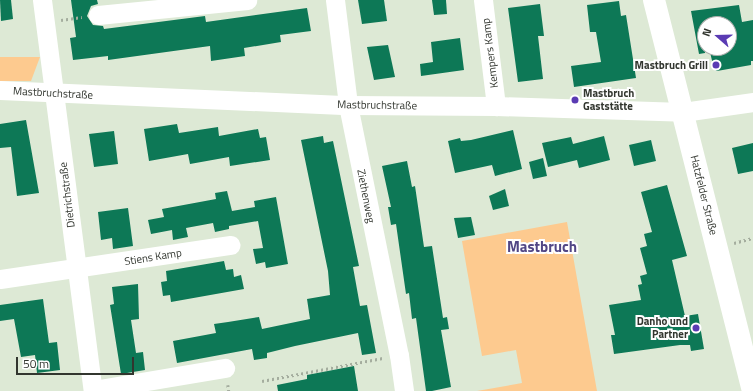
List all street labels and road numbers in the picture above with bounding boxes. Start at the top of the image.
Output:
street label: Kempers Kamp [479,17,501,89]
street label: Mastbruchstraße [13,84,93,102]
street label: Mastbruchstraße [337,98,417,112]
street label: Hatzfelder Straße [688,154,720,236]
street label: Dietrichstraße [56,161,78,229]
street label: Ziethenweg [354,168,378,224]
street label: Stiens Kamp [123,246,183,268]

